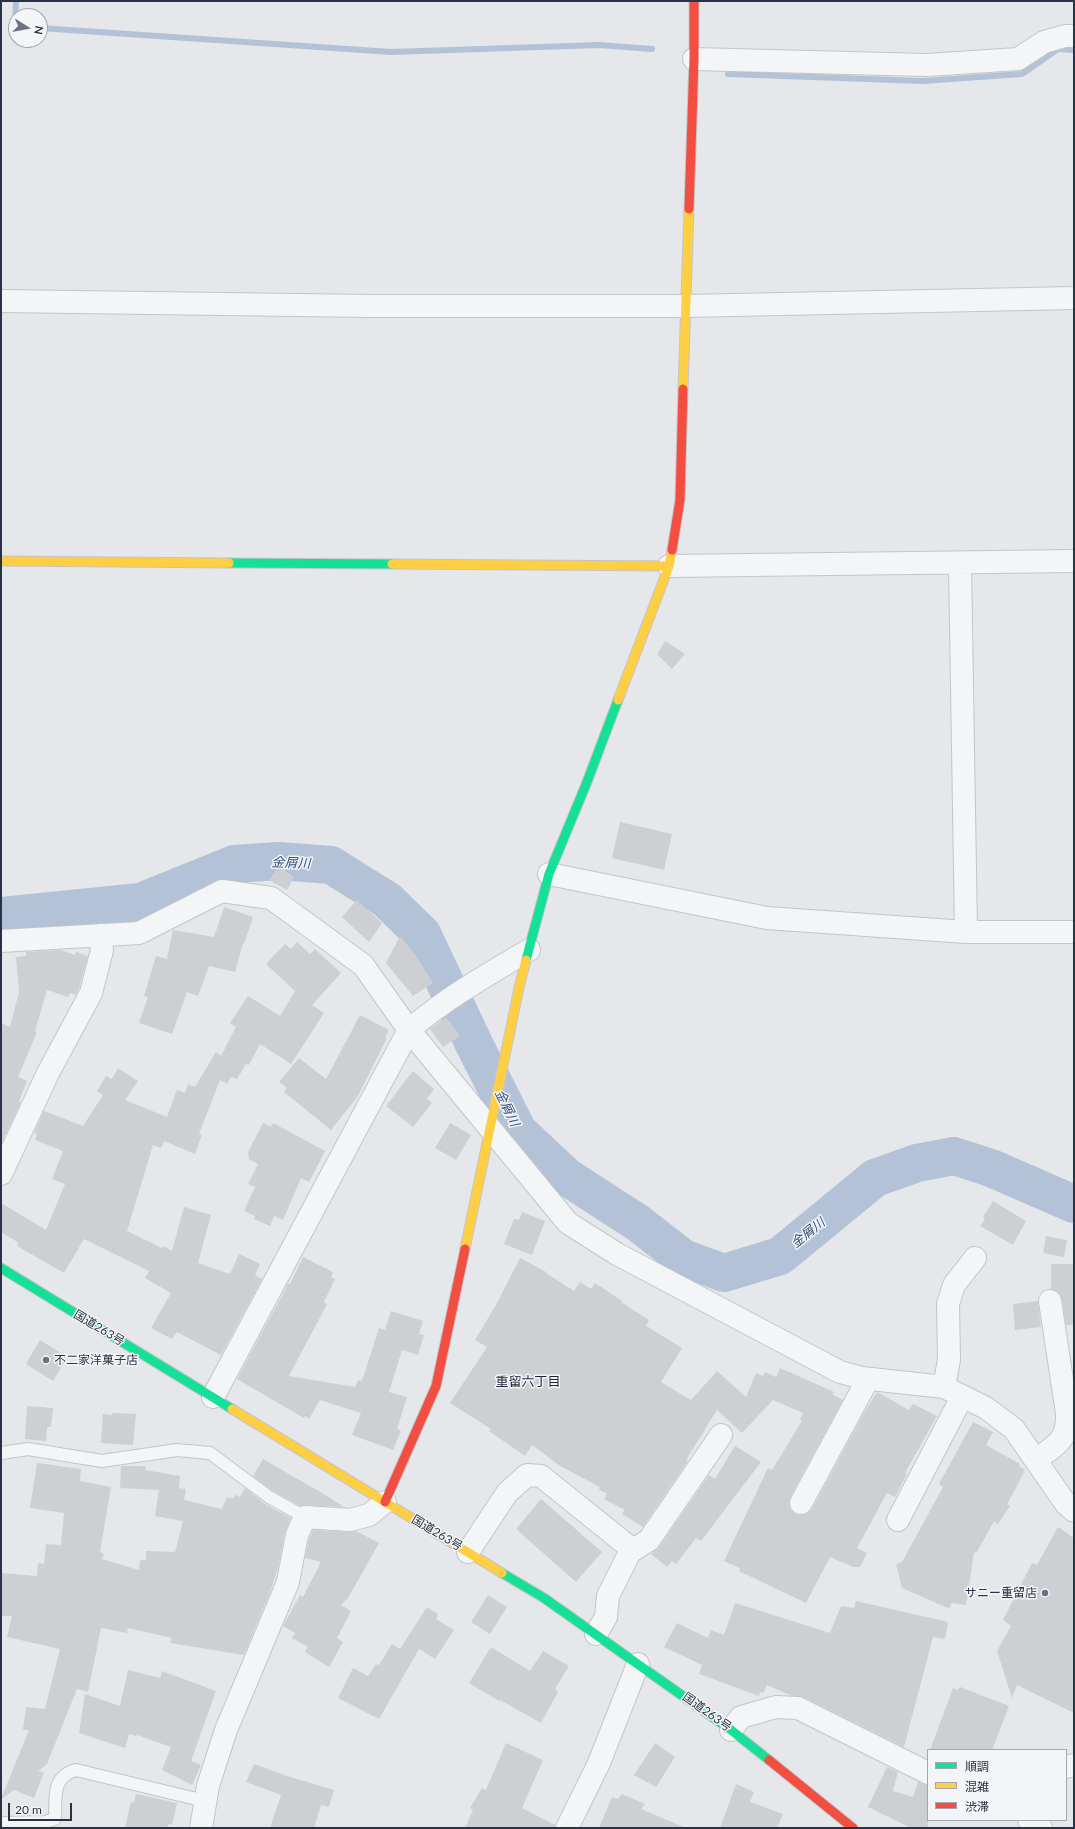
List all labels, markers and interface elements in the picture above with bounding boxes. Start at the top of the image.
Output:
north arrow [8,8,48,48]
text: N [32,25,46,36]
water label: 金屑川 [271,855,311,871]
water label: 金屑川 [491,1087,523,1129]
water label: 金屑川 [788,1215,828,1251]
street label: 国道263号 [71,1307,127,1349]
place label: 不二家洋菓子店 [54,1353,138,1367]
marker: 不二家洋菓子店 [41,1355,51,1365]
district label: 重留六丁目 [496,1374,560,1390]
street label: 国道263号 [409,1512,465,1554]
place label: サニー重留店 [965,1586,1037,1600]
marker: サニー重留店 [1040,1588,1050,1598]
street label: 国道263号 [680,1689,734,1735]
legend [927,1749,1067,1821]
text: 順調 [965,1759,989,1774]
text: 混雑 [965,1779,989,1794]
scale bar [10,1795,74,1821]
text: 渋滞 [965,1799,989,1814]
text: 20 m [15,1802,42,1817]

